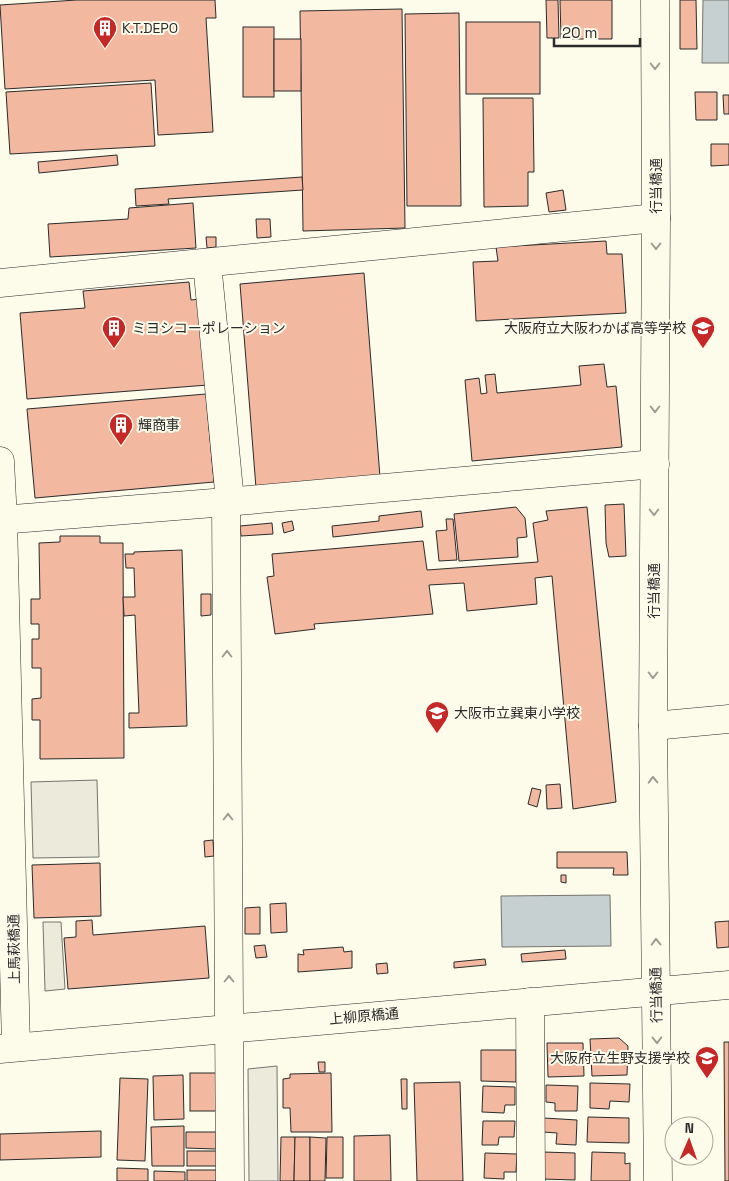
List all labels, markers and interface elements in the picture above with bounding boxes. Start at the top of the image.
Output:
building icon: K.T.DEPO [92,15,118,49]
scale bar [554,15,640,47]
place label: K.T.DEPO [122,19,178,37]
text: 20 m [562,23,597,42]
one-way arrow [650,62,660,70]
street label: 行当橋通 [647,158,665,214]
one-way arrow [651,242,661,250]
building icon: ミヨシコーポレーション [101,315,127,349]
school or university icon: 大阪府立大阪わかば高等学校 [690,315,716,349]
place label: ミヨシコーポレーション [132,319,286,337]
place label: 大阪府立大阪わかば高等学校 [504,319,686,337]
one-way arrow [650,405,660,413]
building icon: 輝商事 [108,412,134,446]
place label: 輝商事 [138,416,180,434]
one-way arrow [649,509,659,517]
street label: 行当橋通 [645,563,663,619]
one-way arrow [222,650,232,658]
one-way arrow [648,672,658,679]
school or university icon: 大阪市立巽東小学校 [424,700,450,734]
place label: 大阪市立巽東小学校 [454,704,580,722]
one-way arrow [648,775,659,783]
one-way arrow [223,813,233,820]
street label: 上馬萩橋通 [4,914,24,984]
one-way arrow [650,938,661,946]
street label: 行当橋通 [647,967,665,1023]
one-way arrow [223,975,234,983]
street label: 上柳原橋通 [328,1004,400,1028]
one-way arrow [652,1036,662,1044]
school or university icon: 大阪府立生野支援学校 [694,1045,720,1079]
place label: 大阪府立生野支援学校 [550,1049,690,1067]
north arrow [664,1116,714,1166]
text: N [684,1119,694,1137]

